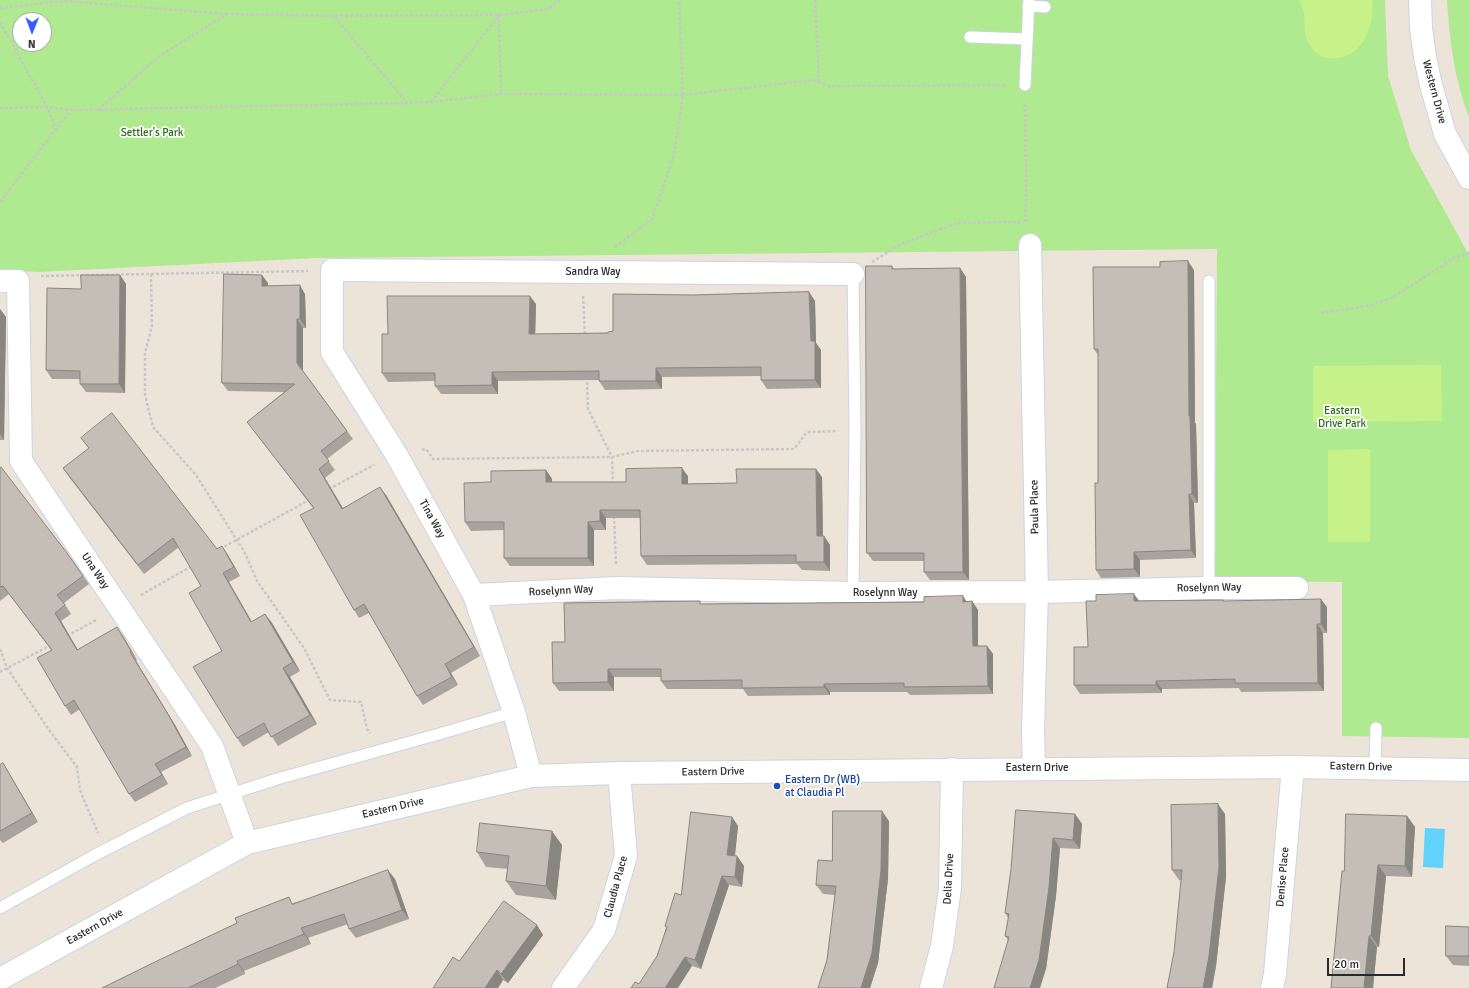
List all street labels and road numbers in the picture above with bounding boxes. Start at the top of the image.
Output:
street label: Western Drive [1419,59,1449,125]
street label: Sandra Way [565,265,621,279]
street label: Paula Place [1028,480,1042,534]
street label: Tina Way [416,497,448,541]
street label: Una Way [78,550,112,592]
street label: Roselynn Way [1177,581,1241,595]
street label: Roselynn Way [528,583,594,599]
street label: Roselynn Way [853,586,917,600]
street label: Eastern Drive [1329,760,1393,774]
street label: Eastern Drive [1006,761,1068,775]
street label: Eastern Drive [681,765,745,779]
street label: Eastern Drive [361,794,425,822]
street label: Denise Place [1274,847,1292,907]
street label: Delia Drive [941,853,957,905]
street label: Claudia Place [601,854,631,920]
street label: Eastern Drive [64,906,126,948]

